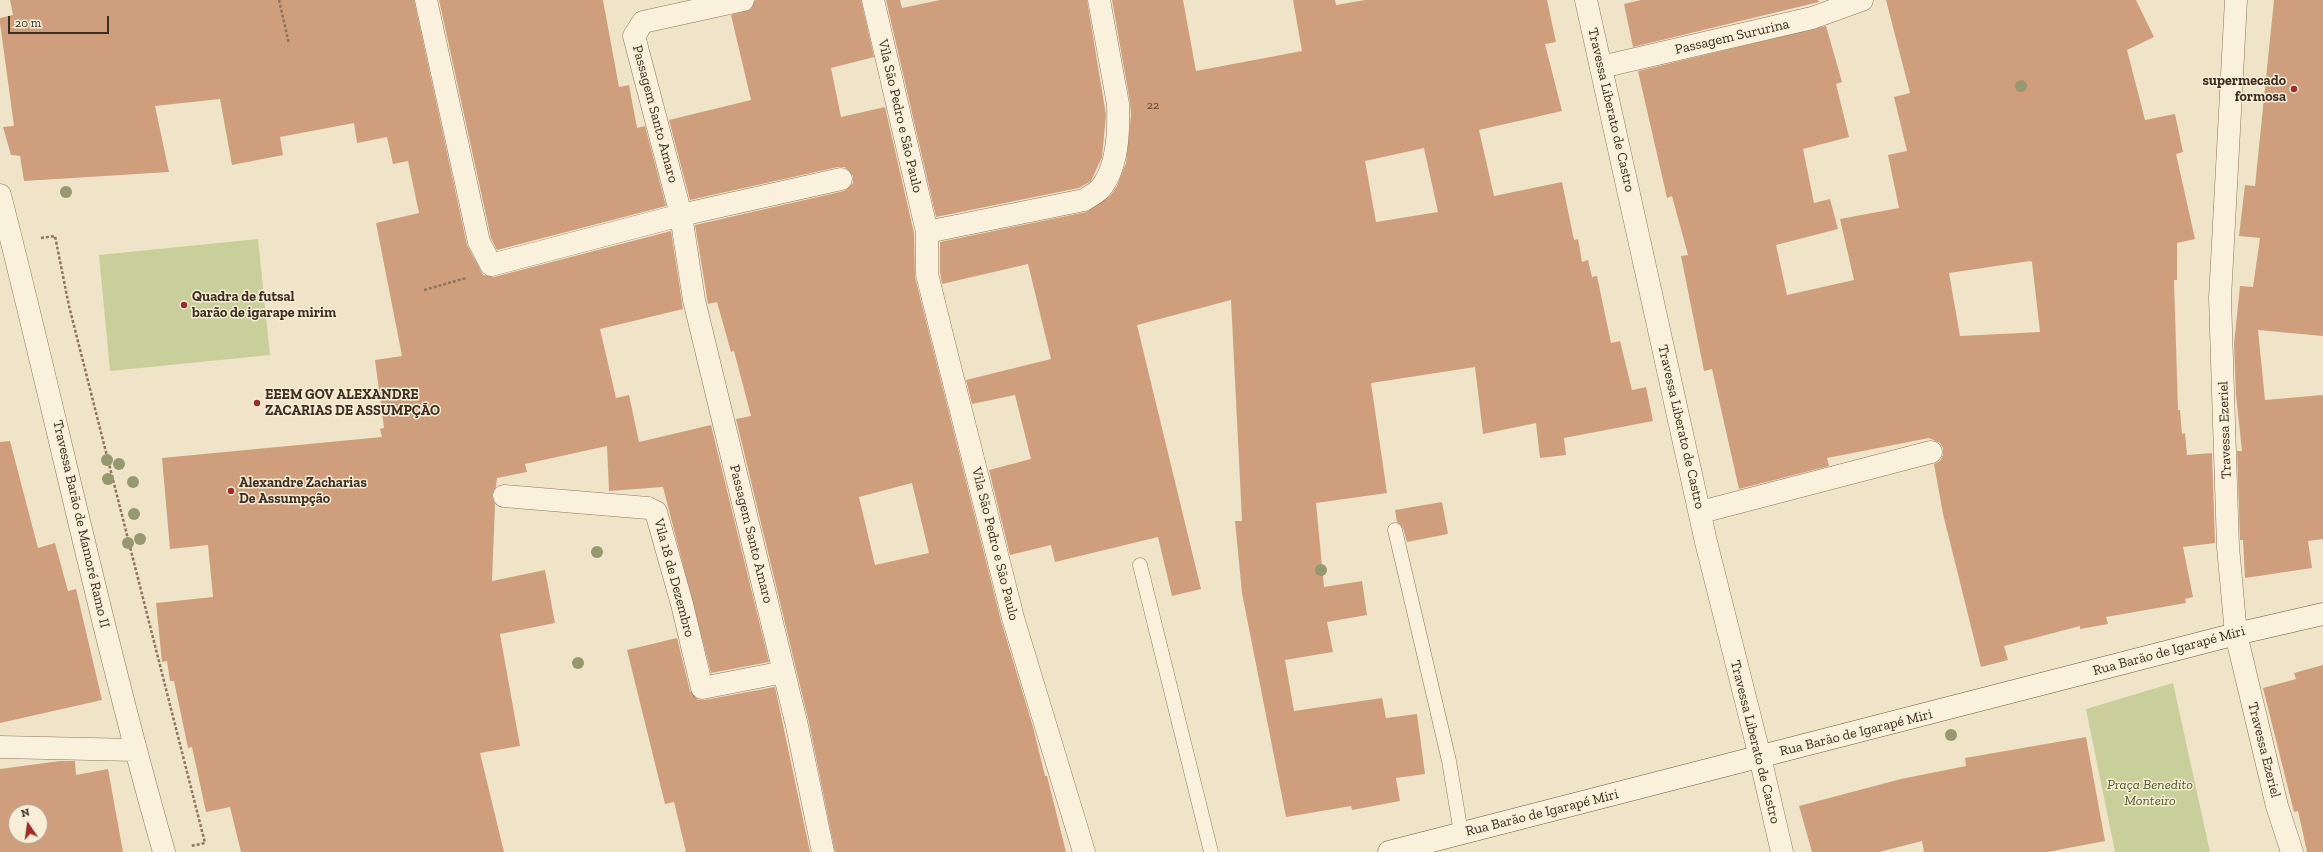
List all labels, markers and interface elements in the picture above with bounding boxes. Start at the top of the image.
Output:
scale bar [10,8,111,34]
text: 20 m [15,16,41,30]
street label: Passagem Sururina [1673,16,1791,58]
street label: Travessa Liberato de Castro [1584,26,1638,194]
street label: Vila São Pedro e São Paulo [874,38,926,194]
street label: Passagem Santo Amaro [629,43,681,185]
place label: supermecado formosa [2202,73,2286,106]
marker: supermecado formosa [2289,84,2299,94]
house number: 22 [1147,99,1159,113]
place label: Quadra de futsal barão de igarape mirim [192,289,336,322]
marker: Quadra de futsal barão de igarape mirim [179,300,189,310]
street label: Travessa Liberato de Castro [1654,343,1708,511]
street label: Travessa Ezeriel [2215,381,2235,479]
place label: EEEM GOV ALEXANDRE ZACARIAS DE ASSUMPÇÃO [265,387,440,420]
marker: EEEM GOV ALEXANDRE ZACARIAS DE ASSUMPÇÃO [252,398,262,408]
street label: Travessa Barão de Mamoré Ramo II [49,418,113,630]
street label: Passagem Santo Amaro [726,463,776,605]
street label: Vila São Pedro e São Paulo [968,466,1022,622]
place label: Alexandre Zacharias De Assumpção [239,475,367,508]
marker: Alexandre Zacharias De Assumpção [226,486,236,496]
street label: Vila 18 de Dezembro [650,517,698,639]
street label: Rua Barão de Igarapé Miri [2091,623,2247,679]
street label: Travessa Liberato de Castro [1727,658,1783,826]
street label: Travessa Ezeriel [2244,700,2284,800]
street label: Rua Barão de Igarapé Miri [1778,706,1934,760]
park label: Praça Benedito Monteiro [2107,777,2193,810]
street label: Rua Barão de Igarapé Miri [1464,786,1620,840]
north arrow [8,804,48,844]
text: N [20,806,31,820]

